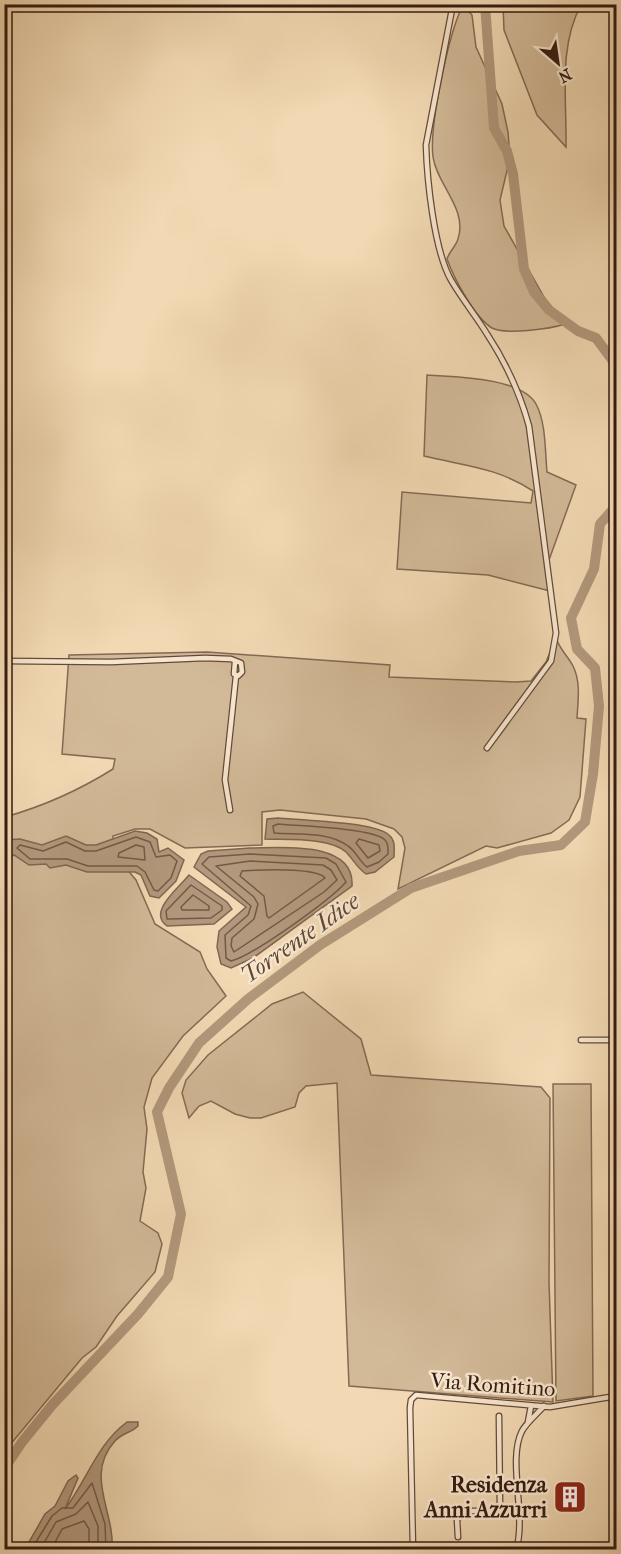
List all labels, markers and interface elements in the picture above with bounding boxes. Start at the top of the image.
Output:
north arrow [528,33,588,93]
text: N [554,64,575,87]
water label: Torrente Idice [235,886,366,989]
street label: Via Romitino [429,1368,556,1402]
place label: Residenza Anni Azzurri [423,1472,548,1523]
building icon: Residenza Anni Azzurri [552,1479,588,1515]

